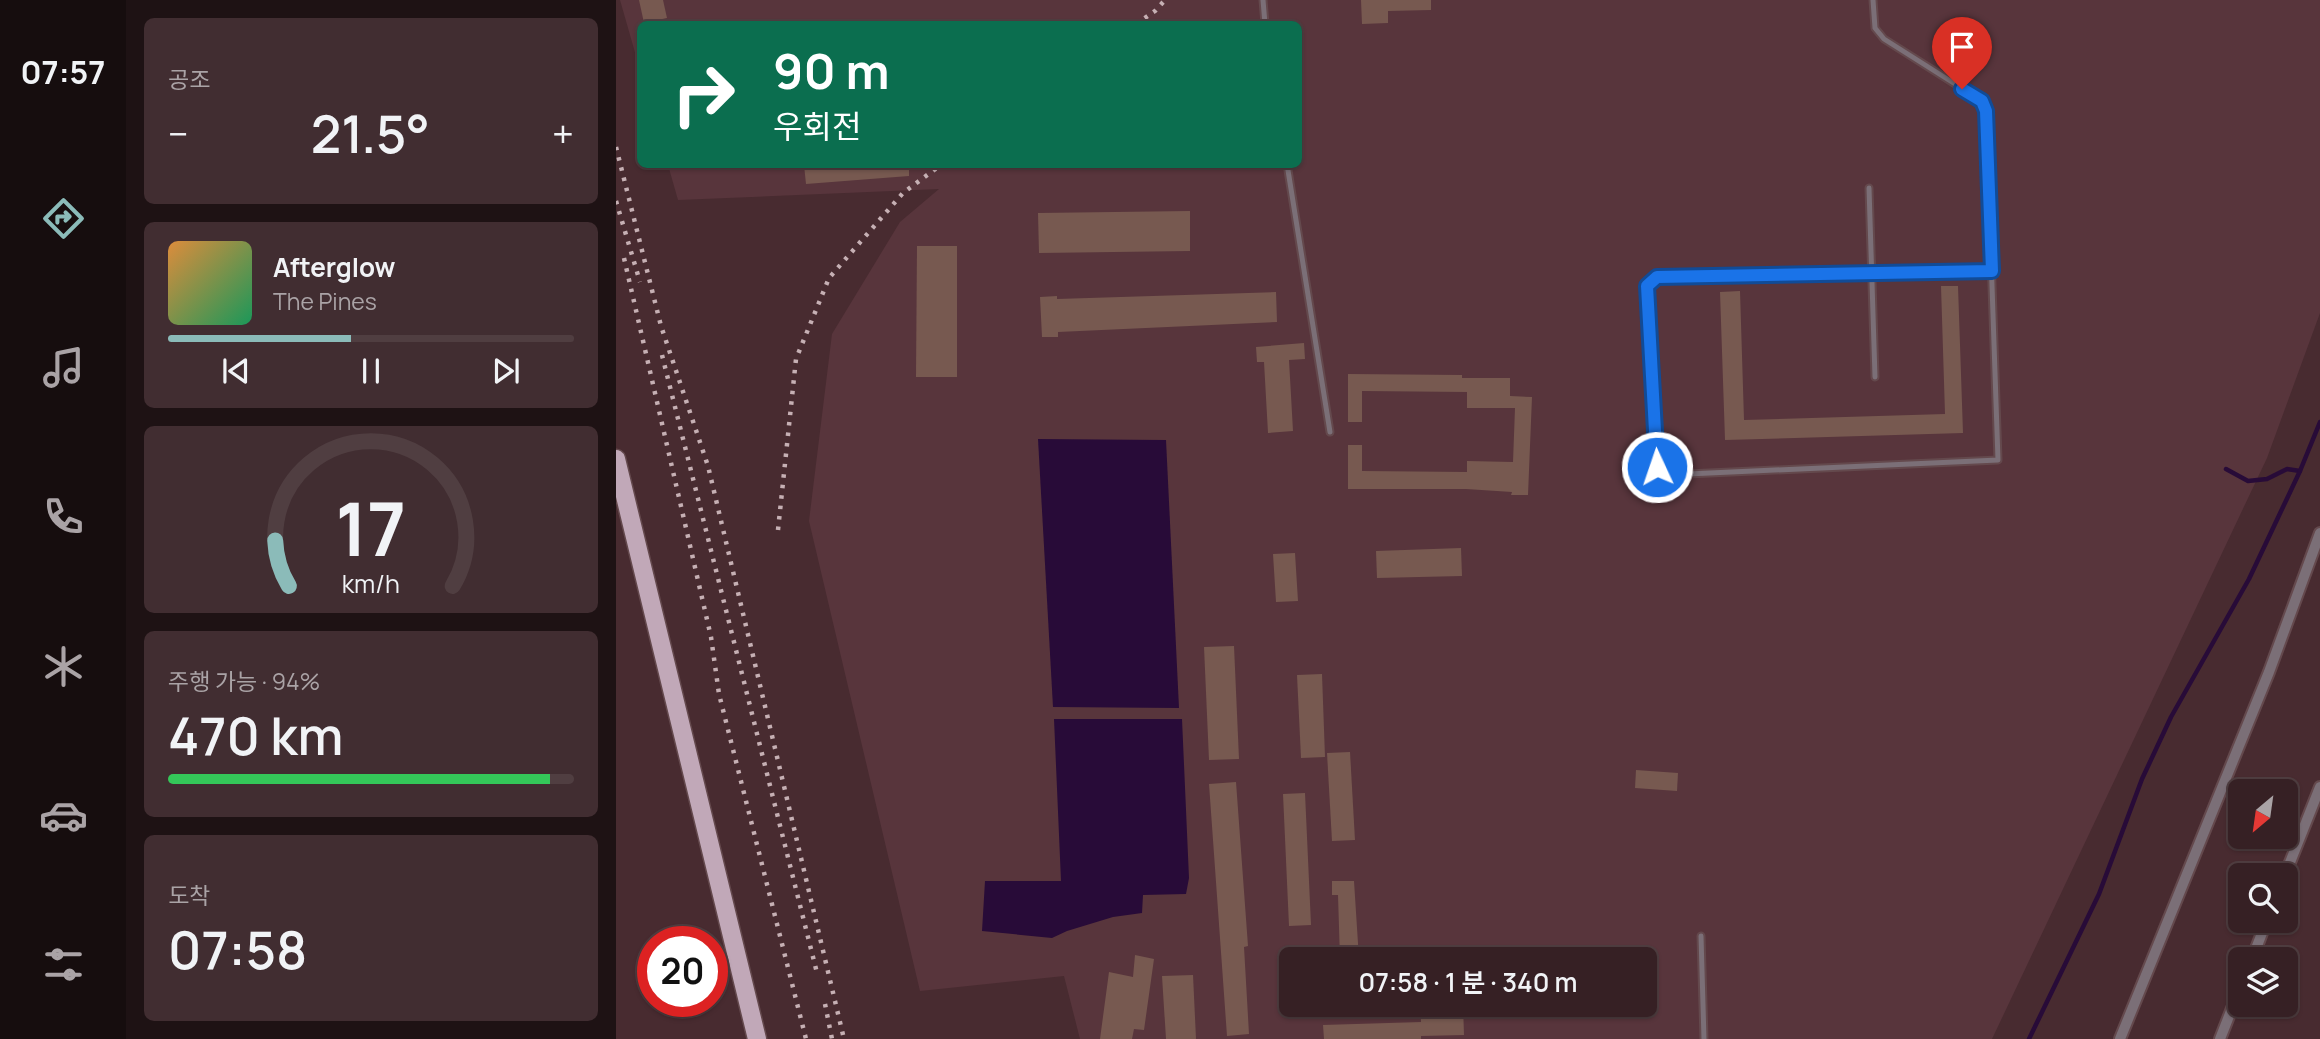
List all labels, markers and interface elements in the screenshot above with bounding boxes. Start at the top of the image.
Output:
pin [1932,17,1992,89]
icon: arrive [1943,28,1981,66]
text: 90 m [773,37,890,104]
icon: right [658,49,749,140]
text: 07:57 [21,50,105,94]
text: 공조 [168,63,210,95]
text: 21.5° [311,98,430,169]
text: 우회전 [773,104,861,148]
text: − [168,107,189,159]
text: + [552,107,574,159]
icon: directions [39,194,88,243]
text: Afterglow [273,249,395,285]
text: The Pines [273,285,377,317]
icon: music [39,343,88,392]
icon: previous [217,352,255,390]
icon: pause [352,352,390,390]
icon: next [487,352,525,390]
position arrow [1620,430,1694,504]
text: 17 [336,478,406,578]
icon: phone [39,492,88,541]
text: km/h [342,565,400,600]
icon: climate [39,642,88,691]
text: 주행 가능 · 94% [168,665,320,697]
text: 470 km [168,700,343,771]
north arrow [2228,779,2298,849]
map controls [2228,779,2298,1017]
icon: car [39,791,88,840]
button: search [2228,863,2298,933]
text: 도착 [168,879,210,911]
text: 07:58 [168,914,307,985]
speed limit sign: 20 [637,926,728,1017]
icon: filters [39,940,88,989]
button: layers [2228,947,2298,1017]
text: 07:58 · 1 분 · 340 m [1358,964,1578,1000]

